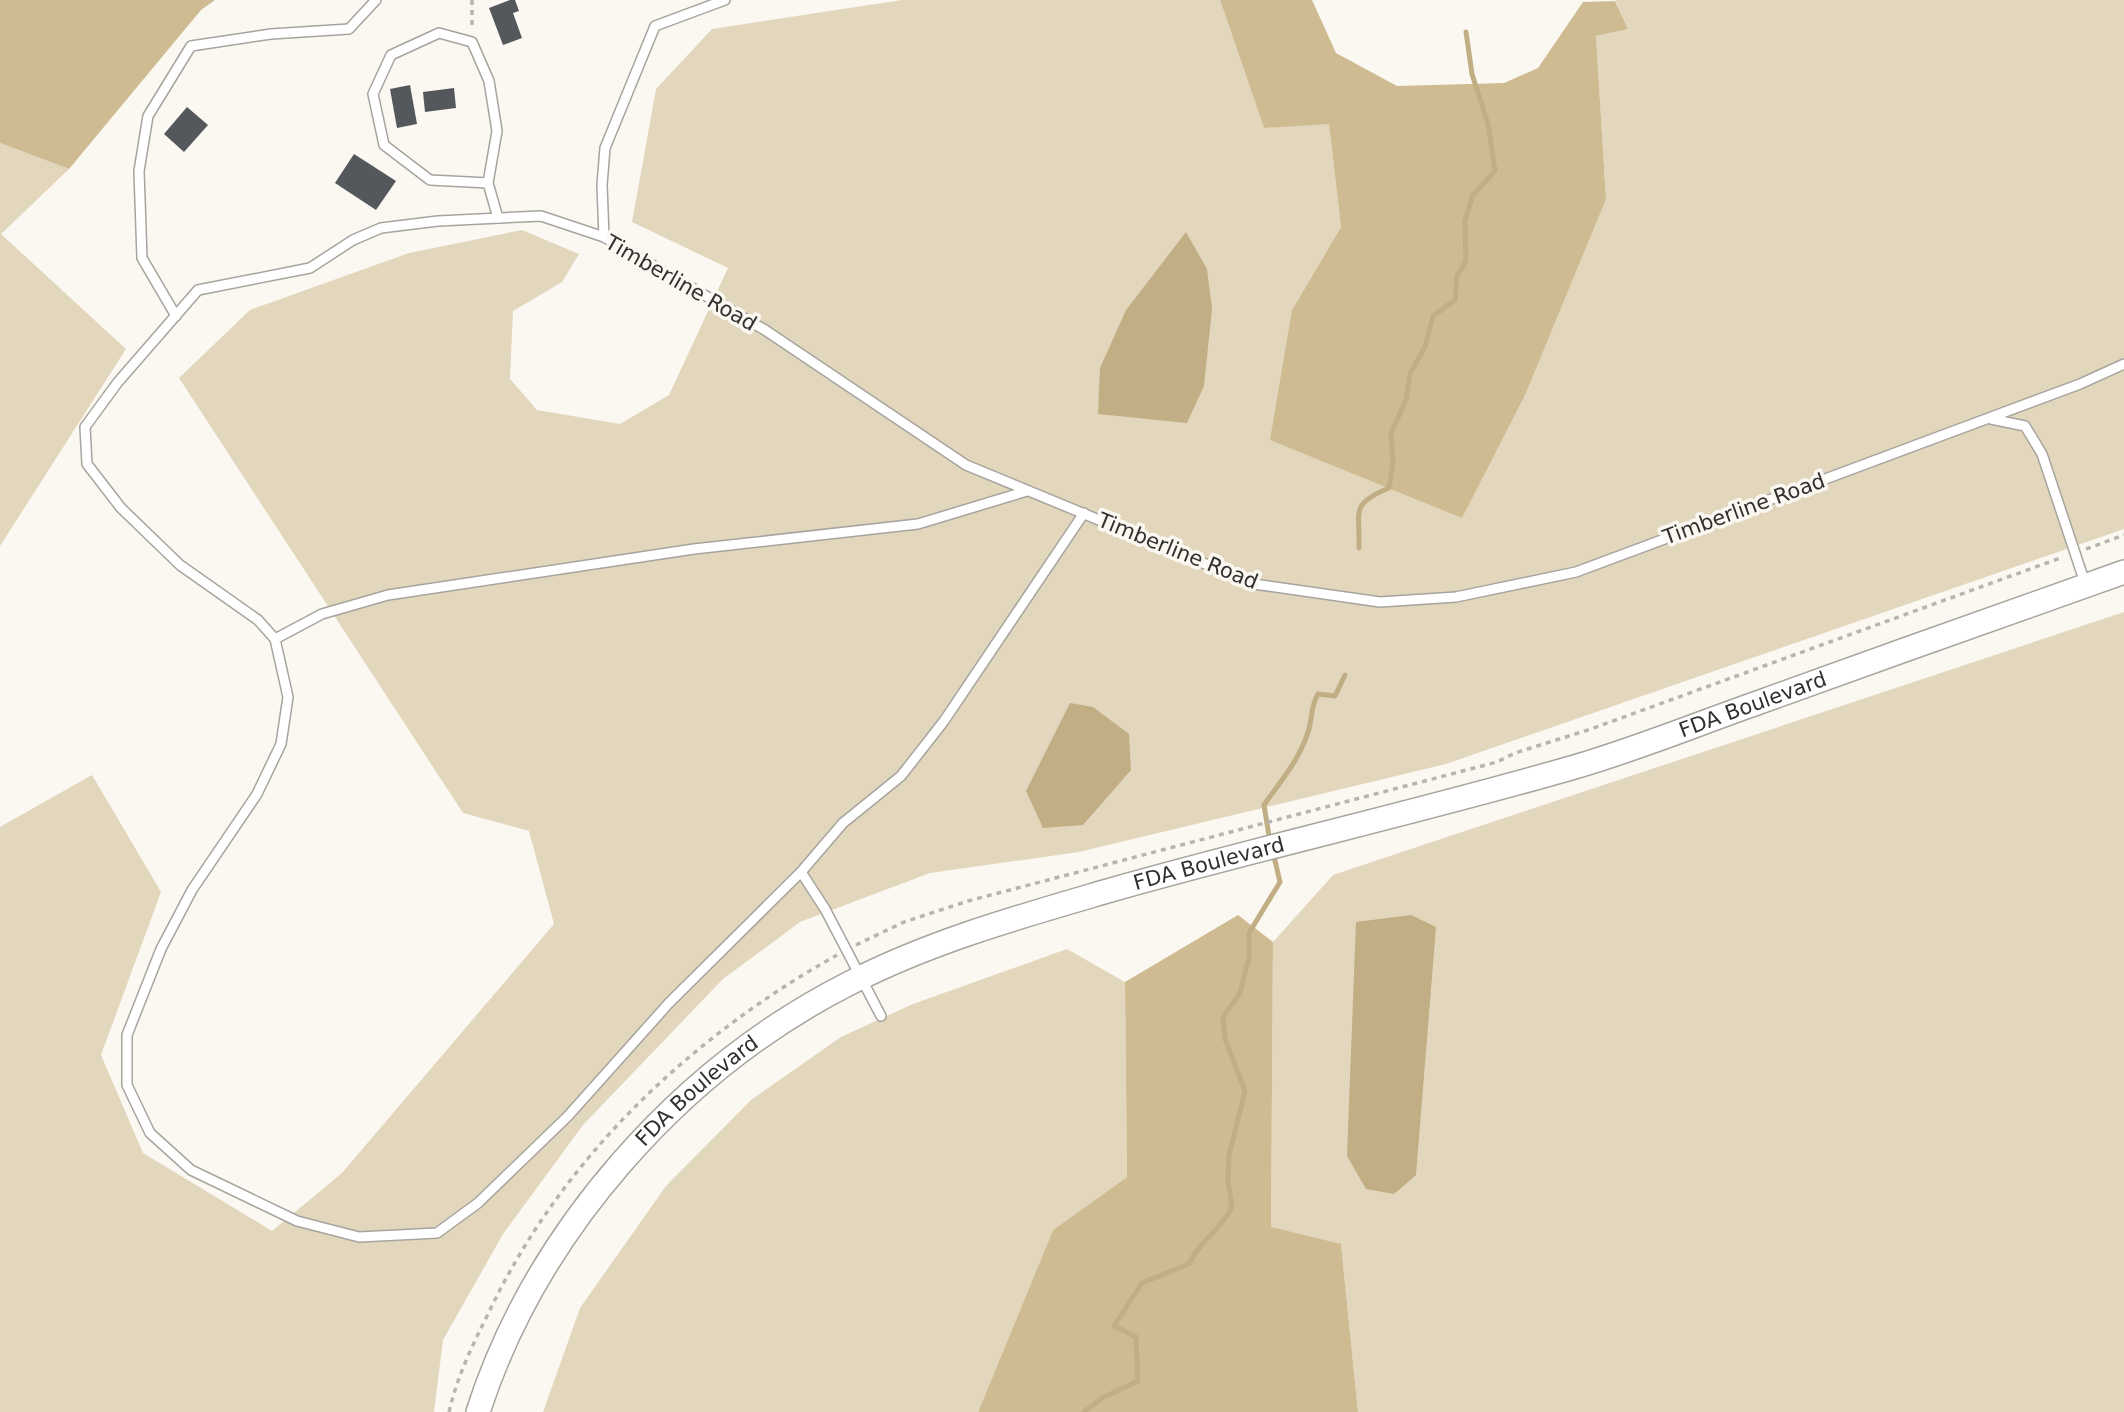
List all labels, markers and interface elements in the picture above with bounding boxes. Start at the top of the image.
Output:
street label: Timberline Road [600,229,761,336]
street label: Timberline Road [1659,469,1828,550]
street label: Timberline Road [1093,508,1262,594]
street label: FDA Boulevard [1676,667,1830,743]
street label: FDA Boulevard [1131,832,1287,895]
street label: FDA Boulevard [631,1031,763,1151]

